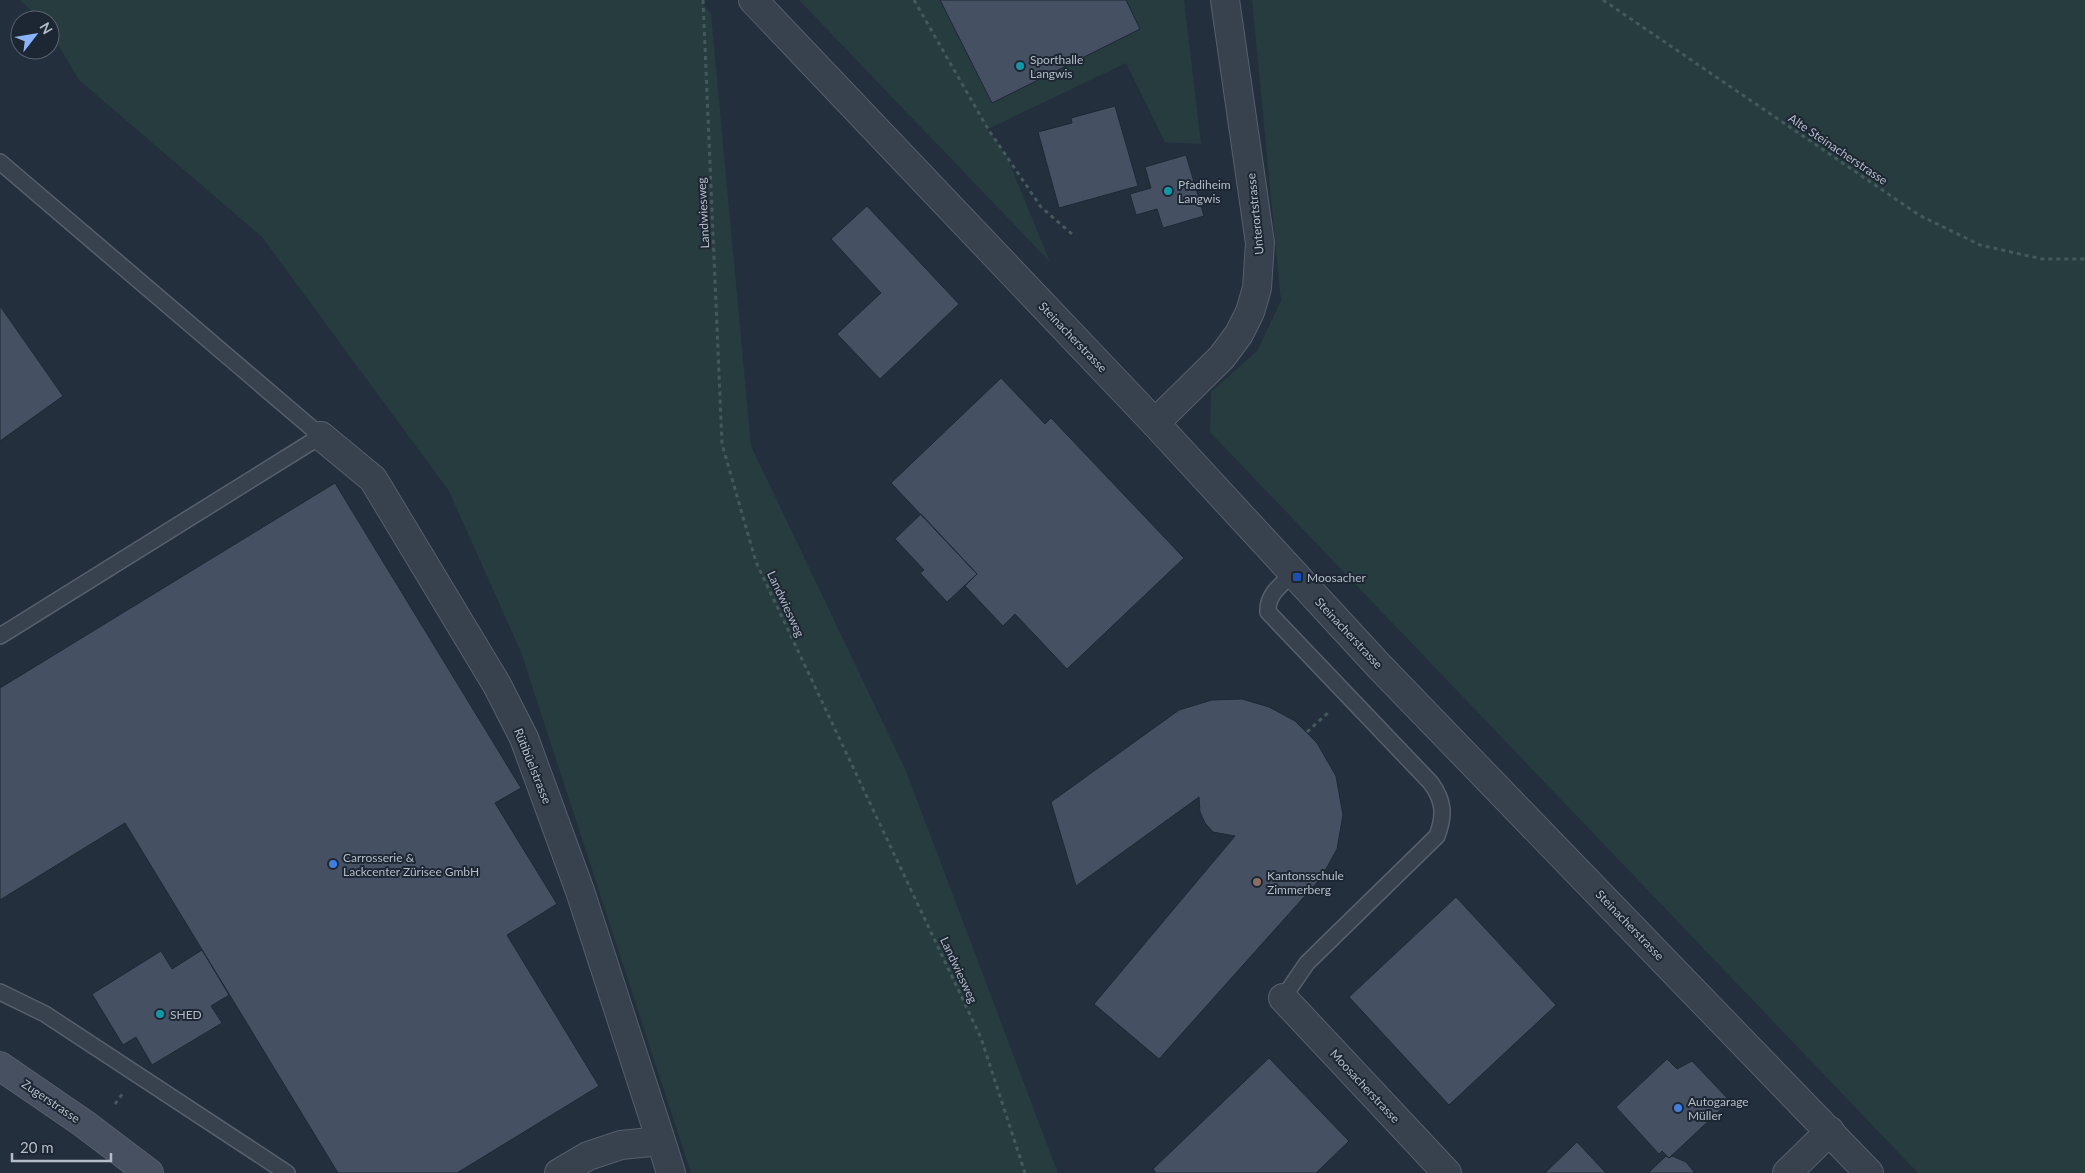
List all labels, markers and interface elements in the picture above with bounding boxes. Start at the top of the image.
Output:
north arrow [10,10,60,60]
text: N [37,19,57,37]
place label: Sporthalle Langwis [1030,52,1083,81]
marker: Sporthalle Langwis [1014,60,1026,72]
street label: Alte Steinacherstrasse [1785,110,1891,188]
street label: Unterortstrasse [1243,172,1267,256]
street label: Landwiesweg [694,177,712,249]
place label: Pfadiheim Langwis [1178,177,1231,206]
marker: Pfadiheim Langwis [1162,185,1174,197]
street label: Steinacherstrasse [1036,299,1110,375]
street label: Landwiesweg [764,569,808,639]
place label: Moosacher [1307,570,1366,585]
marker: Moosacher [1291,571,1303,583]
street label: Steinacherstrasse [1312,594,1386,672]
street label: Rütibüelstrasse [511,726,555,806]
place label: Carrosserie & Lackcenter Zürisee GmbH [343,850,479,879]
marker: Carrosserie & Lackcenter Zürisee GmbH [327,858,339,870]
place label: Kantonsschule Zimmerberg [1267,868,1344,897]
marker: Kantonsschule Zimmerberg [1251,876,1263,888]
street label: Steinacherstrasse [1593,887,1667,963]
street label: Landwiesweg [937,935,981,1005]
place label: SHED [170,1007,202,1022]
marker: SHED [154,1008,166,1020]
street label: Moosacherstrasse [1327,1046,1403,1126]
street label: Zugerstrasse [19,1076,83,1126]
place label: Autogarage Müller [1688,1094,1749,1123]
marker: Autogarage Müller [1672,1102,1684,1114]
scale bar [12,1130,111,1162]
text: 20 m [20,1138,54,1156]

